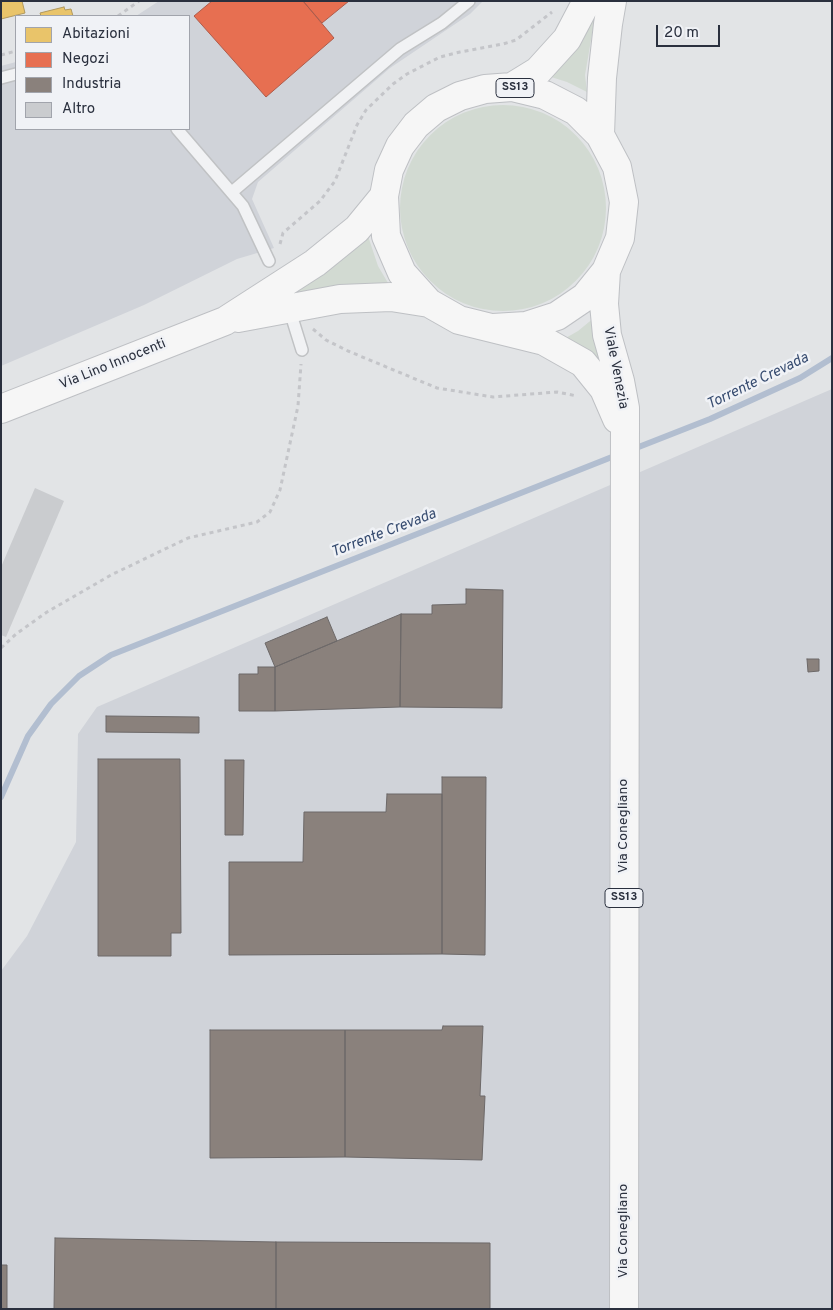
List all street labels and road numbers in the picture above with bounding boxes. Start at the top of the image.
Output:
road number: SS13 [496,78,534,98]
street label: Viale Venezia [599,325,631,411]
street label: Via Lino Innocenti [57,336,169,394]
street label: Via Conegliano [616,779,632,873]
road number: SS13 [605,888,643,908]
street label: Via Conegliano [616,1184,632,1278]

